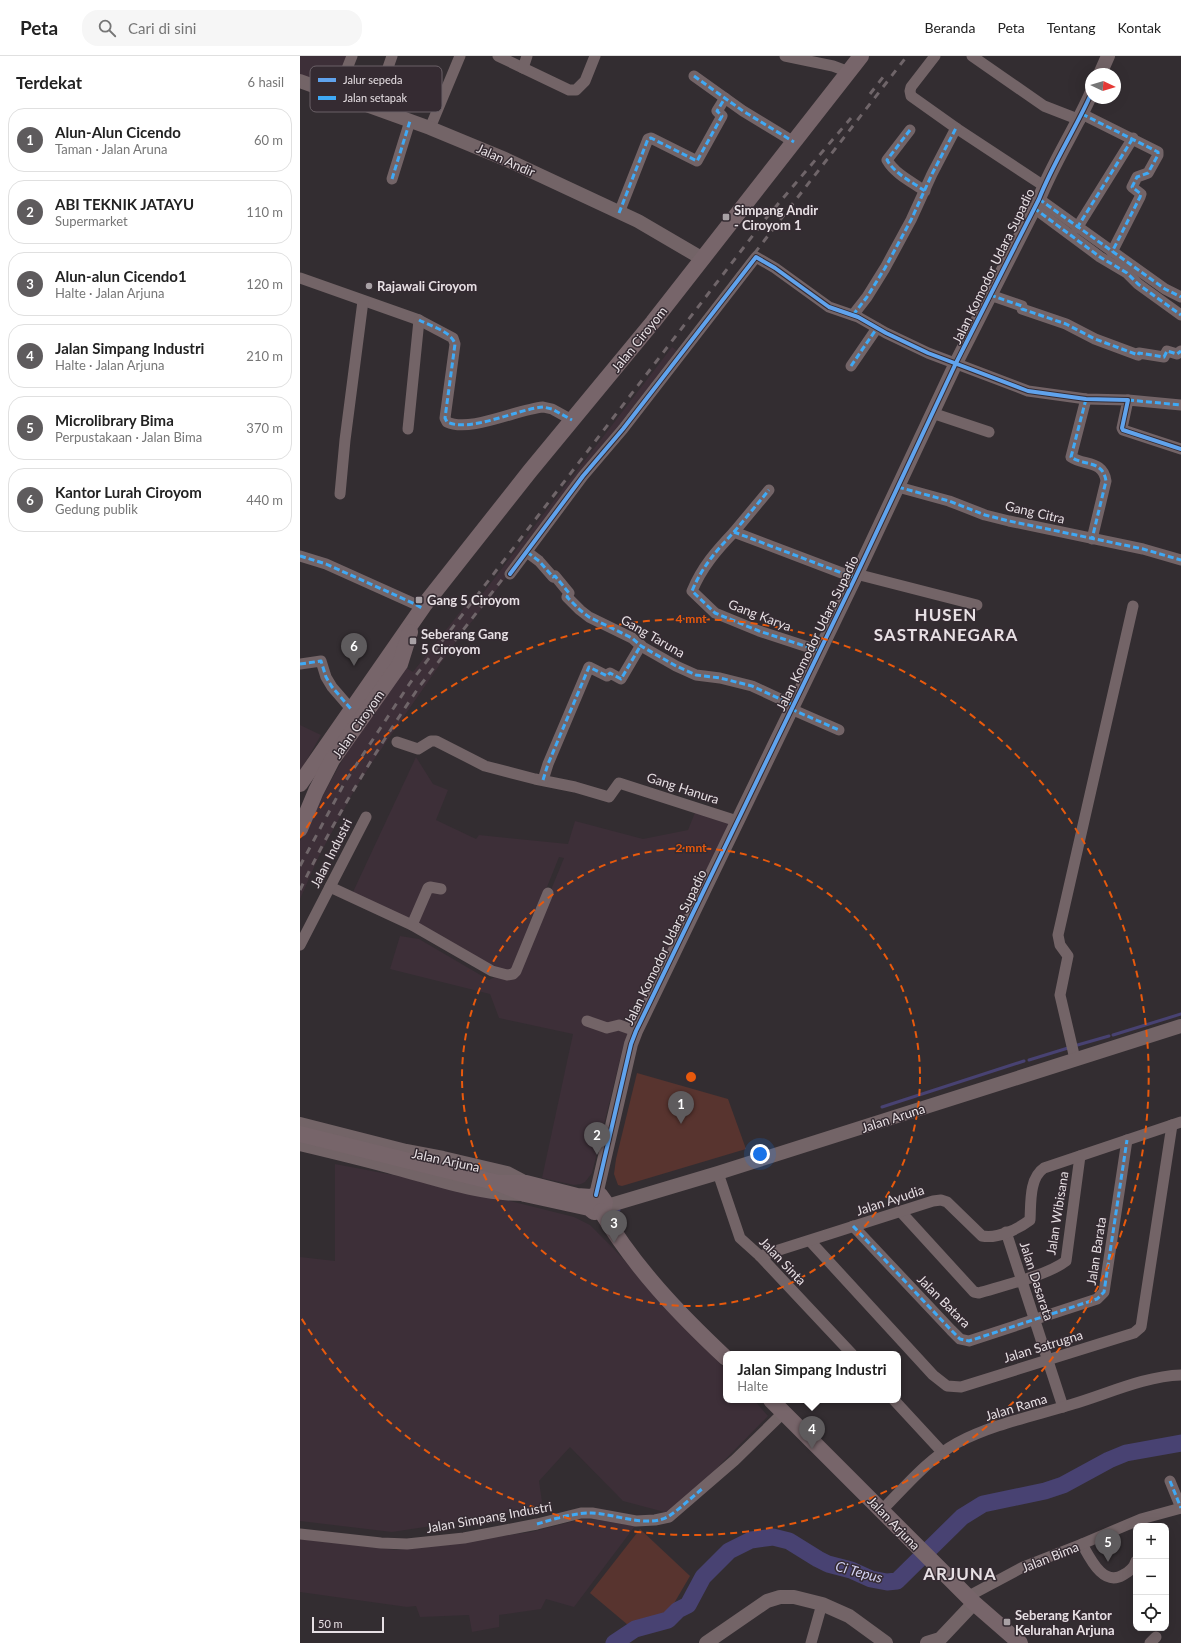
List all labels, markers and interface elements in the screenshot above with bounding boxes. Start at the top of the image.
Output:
search box [82,10,362,46]
text: Peta [20,16,58,39]
icon: search [96,17,118,39]
text: Cari di sini [128,19,196,37]
text: Beranda [925,19,975,36]
text: Peta [997,19,1025,36]
text: Tentang [1047,19,1096,36]
text: Kontak [1118,19,1161,36]
legend [310,66,442,112]
north arrow [1085,68,1121,104]
text: Terdekat [16,72,82,93]
text: Jalur sepeda [343,73,402,86]
text: 6 hasil [248,74,284,90]
text: Jalan setapak [343,91,407,104]
text: Alun-Alun Cicendo [55,123,181,141]
text: 1 [26,132,34,148]
text: 60 m [254,132,283,148]
street label: Jalan Andir [474,140,538,180]
text: Taman · Jalan Aruna [55,141,168,157]
street label: Jalan Komodor Udara Supadio [948,186,1038,346]
text: ABI TEKNIK JATAYU [55,195,194,213]
place label: Simpang Andir - Ciroyom 1 [734,202,818,233]
text: 2 [26,204,34,220]
text: 110 m [246,204,283,220]
marker: Simpang Andir - Ciroyom 1 [721,212,731,222]
text: Supermarket [55,213,128,229]
text: Alun-alun Cicendo1 [55,267,187,285]
text: 3 [26,276,34,292]
text: 120 m [246,276,283,292]
place label: Rajawali Ciroyom [377,278,477,294]
marker: Rajawali Ciroyom [364,281,374,291]
text: Halte · Jalan Arjuna [55,285,164,301]
street label: Jalan Ciroyom [608,303,670,375]
text: Jalan Simpang Industri [55,339,204,357]
text: 4 [26,348,34,364]
text: 210 m [246,348,283,364]
text: Halte · Jalan Arjuna [55,357,164,373]
text: Microlibrary Bima [55,411,174,429]
text: 5 [26,420,34,436]
text: 370 m [246,420,283,436]
text: Perpustakaan · Jalan Bima [55,429,202,445]
text: Kantor Lurah Ciroyom [55,483,202,501]
text: 6 [26,492,34,508]
text: 440 m [246,492,283,508]
street label: Gang Citra [1004,497,1066,527]
text: Gedung publik [55,501,138,517]
street label: Jalan Komodor Udara Supadio [772,553,862,713]
place label: Gang 5 Ciroyom [427,592,520,608]
marker: Gang 5 Ciroyom [414,595,424,605]
street label: Gang Karya [726,596,794,634]
district label: HUSEN SASTRANEGARA [874,604,1018,645]
street label: Gang Taruna [618,611,688,661]
text: 4 mnt [675,611,707,626]
place label: Seberang Gang 5 Ciroyom [421,626,508,657]
pin: 6 [341,633,367,666]
marker: Seberang Gang 5 Ciroyom [408,636,418,646]
street label: Jalan Ciroyom [329,687,387,761]
street label: Gang Hanura [645,769,721,807]
street label: Jalan Industri [307,816,355,890]
text: 2 mnt [675,840,707,855]
street label: Jalan Komodor Udara Supadio [620,867,710,1027]
centre of rings [684,1070,698,1084]
pin: 1 [668,1091,694,1124]
street label: Jalan Aruna [859,1100,927,1136]
pin: 2 [584,1122,610,1155]
your location [750,1144,770,1164]
street label: Jalan Arjuna [411,1145,481,1175]
street label: Jalan Wibisana [1042,1170,1072,1256]
street label: Jalan Ayudia [854,1182,926,1218]
pin: 3 [601,1210,627,1243]
street label: Jalan Barata [1083,1216,1109,1286]
street label: Jalan Sinta [756,1234,810,1288]
street label: Jalan Dasarata [1017,1239,1057,1323]
street label: Jalan Batara [914,1271,974,1331]
street label: Jalan Satrugna [1001,1326,1085,1366]
popup [723,1351,901,1403]
text: Jalan Simpang Industri [737,1360,887,1378]
text: Halte [737,1378,768,1394]
street label: Jalan Rama [983,1390,1049,1424]
pin: 4 [799,1416,825,1449]
street label: Jalan Arjuna [864,1493,924,1553]
street label: Jalan Simpang Industri [425,1498,553,1536]
map controls [1133,1523,1169,1631]
button: + [1133,1523,1169,1559]
pin: 5 [1095,1529,1121,1562]
street label: Jalan Bima [1019,1538,1081,1576]
water label: Ci Tepus [834,1557,885,1586]
button: − [1133,1559,1169,1595]
district label: ARJUNA [922,1563,997,1584]
button: locate [1133,1595,1169,1631]
place label: Seberang Kantor Kelurahan Arjuna [1015,1607,1115,1638]
scale bar [312,1615,384,1634]
text: 50 m [318,1617,343,1630]
marker: Seberang Kantor Kelurahan Arjuna [1002,1617,1012,1627]

